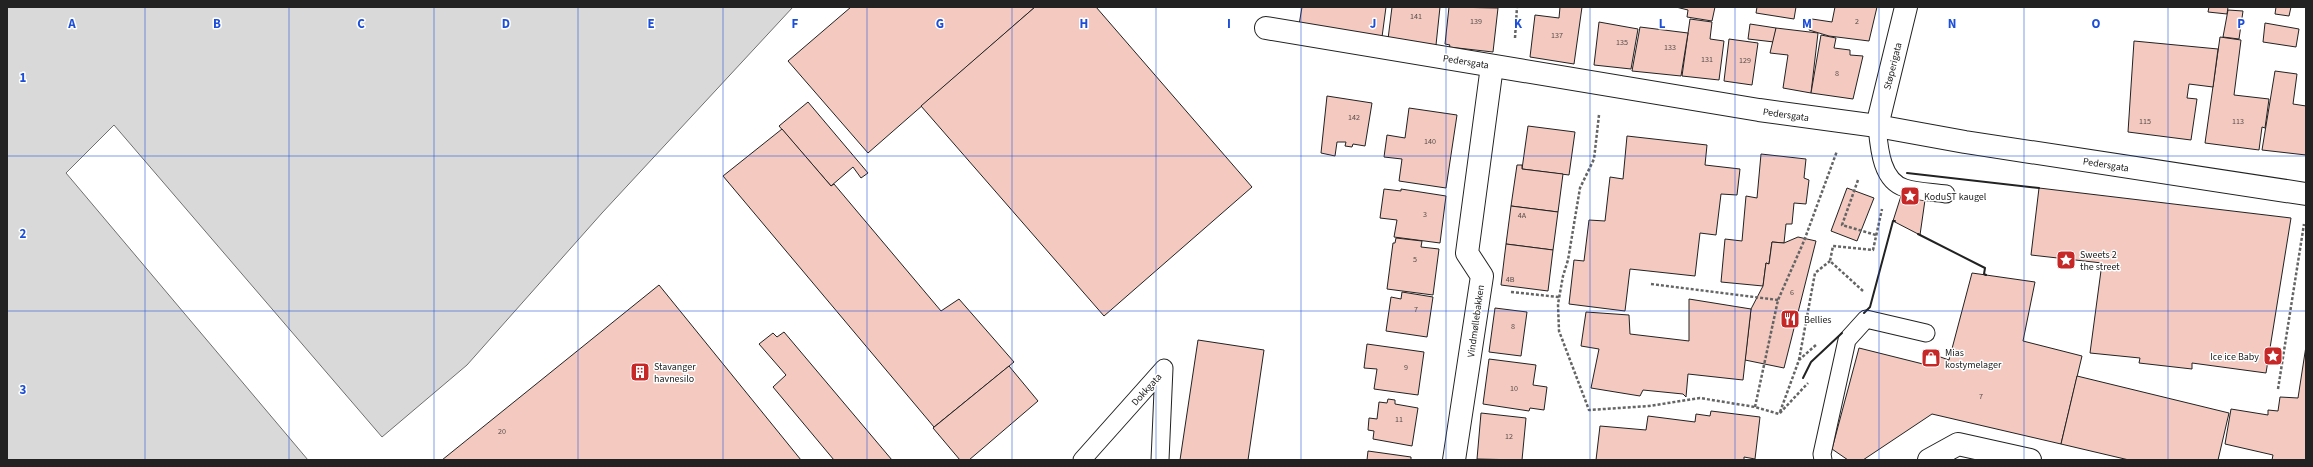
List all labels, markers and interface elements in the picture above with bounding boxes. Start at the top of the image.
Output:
house number: 141 [1410,11,1422,22]
text: A [67,15,76,33]
text: B [213,15,221,33]
text: C [357,15,365,33]
text: D [502,15,510,33]
text: E [647,15,655,33]
text: F [792,15,799,33]
text: G [936,15,944,33]
text: H [1080,15,1088,33]
text: I [1227,15,1231,33]
text: J [1370,15,1376,33]
text: K [1514,15,1523,33]
text: L [1659,15,1666,33]
text: M [1802,15,1812,33]
text: N [1948,15,1956,33]
text: O [2092,15,2101,33]
text: P [2237,15,2245,33]
house number: 139 [1470,16,1482,27]
house number: 2 [1855,16,1859,27]
house number: 137 [1551,30,1563,41]
house number: 135 [1616,37,1628,48]
street label: Støperigata [1880,41,1906,91]
house number: 133 [1664,42,1676,53]
street label: Pedersgata [1442,51,1490,73]
house number: 131 [1701,54,1713,65]
house number: 129 [1739,55,1751,66]
house number: 8 [1835,68,1839,79]
text: 1 [20,69,27,87]
street label: Pedersgata [1762,105,1810,125]
house number: 142 [1348,112,1360,123]
house number: 115 [2139,116,2151,127]
house number: 113 [2232,116,2244,127]
house number: 140 [1424,136,1436,147]
street label: Pedersgata [2082,154,2130,176]
place icon: KoduST kaugel [1899,185,1921,207]
place label: KoduST kaugel [1924,190,1987,204]
house number: 3 [1423,209,1427,220]
house number: 4A [1518,210,1527,221]
text: 2 [20,225,27,243]
place label: Sweets 2 the street [2080,248,2120,274]
place icon: Sweets 2 the street [2055,249,2077,271]
house number: 5 [1413,254,1417,265]
house number: 4B [1506,274,1515,285]
street label: Vindmøllebakken [1464,284,1488,358]
house number: 6 [1790,287,1794,298]
house number: 7 [1414,304,1418,315]
restaurant icon: Bellies [1779,308,1801,330]
place label: Bellies [1804,313,1832,327]
house number: 8 [1511,321,1515,332]
place icon: Ice ice Baby [2262,345,2284,367]
place label: Mias kostymelager [1945,346,2002,372]
shop icon: Mias kostymelager [1920,347,1942,369]
place label: Ice ice Baby [2210,350,2259,364]
place label: Stavanger havnesilo [654,360,696,386]
building icon: Stavanger havnesilo [629,361,651,383]
house number: 9 [1404,362,1408,373]
street label: Dokkgata [1128,370,1165,409]
text: 3 [20,381,27,399]
house number: 10 [1510,383,1518,394]
house number: 7 [1979,391,1983,402]
house number: 11 [1395,414,1403,425]
house number: 20 [498,426,506,437]
house number: 12 [1505,431,1513,442]

